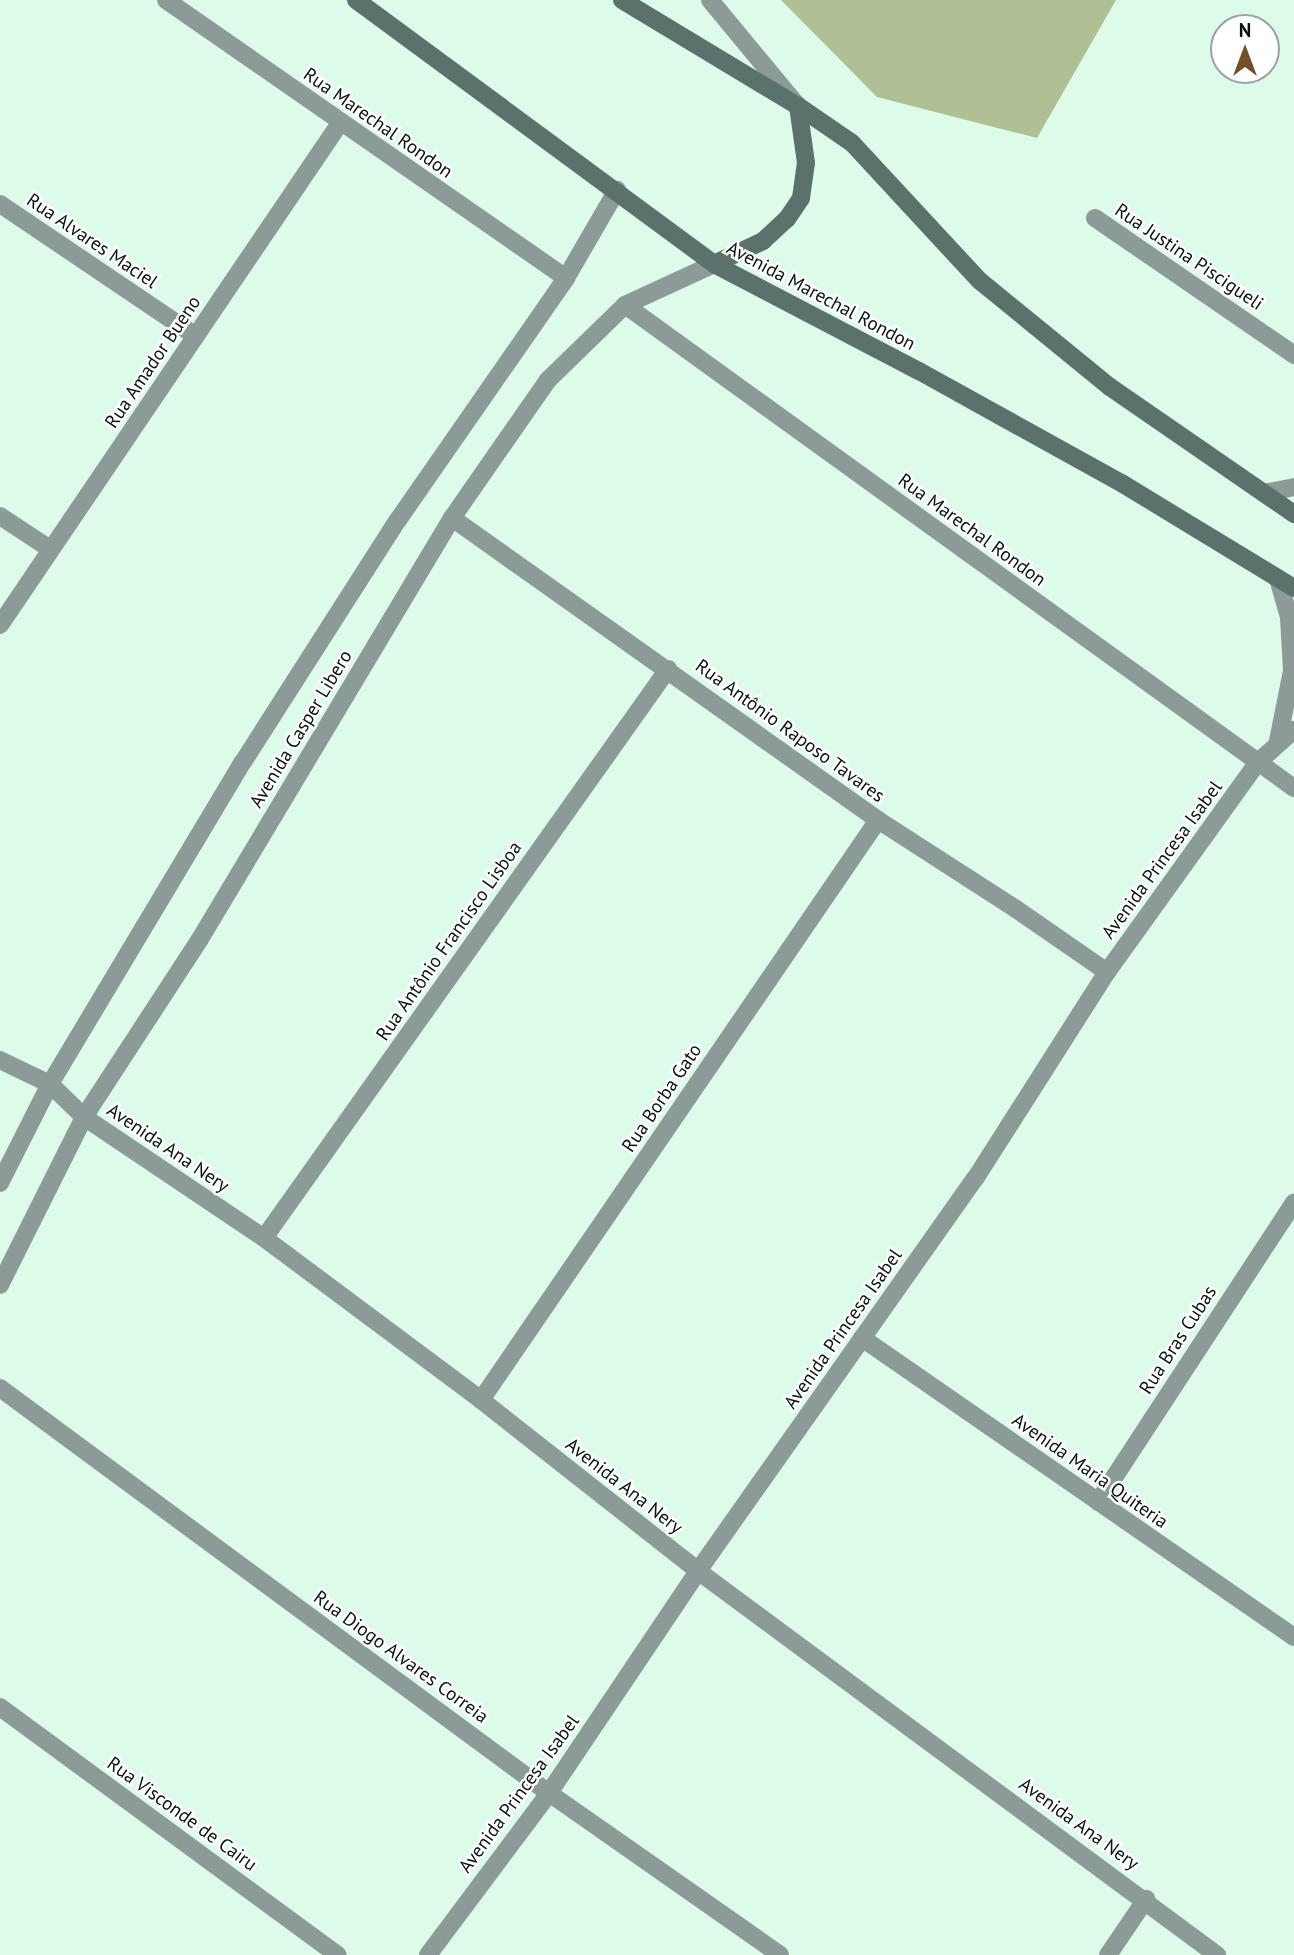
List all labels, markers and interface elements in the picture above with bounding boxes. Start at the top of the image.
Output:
north arrow [1210,14,1280,84]
text: N [1239,18,1251,42]
street label: Rua Marechal Rondon [299,63,457,183]
street label: Rua Alvares Maciel [22,189,162,293]
street label: Rua Justina Piscigueli [1110,199,1268,315]
street label: Avenida Marechal Rondon [723,237,919,355]
street label: Rua Amador Bueno [100,291,206,433]
street label: Rua Marechal Rondon [894,469,1050,591]
street label: Avenida Casper Libero [245,646,357,812]
street label: Rua Antônio Raposo Tavares [690,654,890,808]
street label: Avenida Princesa Isabel [1097,777,1227,943]
street label: Rua Antônio Francisco Lisboa [371,837,527,1045]
street label: Rua Borba Gato [617,1039,707,1157]
street label: Avenida Ana Nery [102,1099,234,1197]
street label: Avenida Princesa Isabel [779,1245,907,1413]
street label: Rua Bras Cubas [1135,1282,1221,1398]
street label: Avenida Maria Quiteria [1008,1409,1172,1533]
street label: Avenida Ana Nery [561,1433,687,1539]
street label: Rua Diogo Alvares Correia [309,1586,493,1728]
street label: Avenida Princesa Isabel [454,1711,584,1877]
street label: Rua Visconde de Cairu [102,1752,262,1876]
street label: Avenida Ana Nery [1014,1773,1144,1875]

